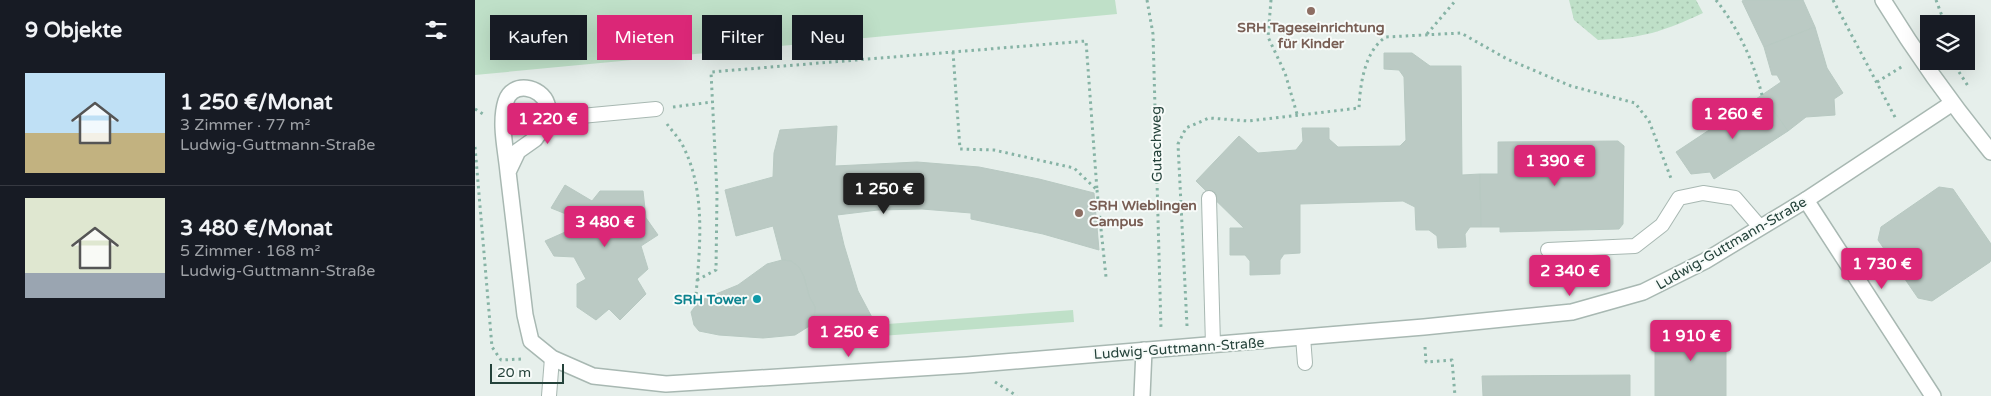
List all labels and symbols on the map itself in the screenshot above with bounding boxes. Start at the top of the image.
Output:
marker: SRH Tageseinrichtung für Kinder [1305,5,1317,17]
place label: SRH Tageseinrichtung für Kinder [1237,19,1385,52]
pin: 1 260 € [1687,98,1779,140]
pin: 1 220 € [502,102,594,145]
street label: Gutachweg [1147,106,1166,182]
pin: 1 390 € [1509,144,1601,187]
pin: 1 250 € [838,172,930,215]
street label: Ludwig-Guttmann-Straße [1653,193,1810,294]
place label: SRH Wieblingen Campus [1089,197,1197,230]
pin: 3 480 € [559,206,651,248]
marker: SRH Wieblingen Campus [1073,207,1085,219]
pin: 1 730 € [1836,248,1928,290]
pin: 2 340 € [1524,254,1616,297]
place label: SRH Tower [674,291,748,308]
marker: SRH Tower [751,293,763,305]
pin: 1 250 € [803,316,895,358]
pin: 1 910 € [1645,320,1737,362]
street label: Ludwig-Guttmann-Straße [1093,334,1265,363]
scale bar [490,361,564,384]

